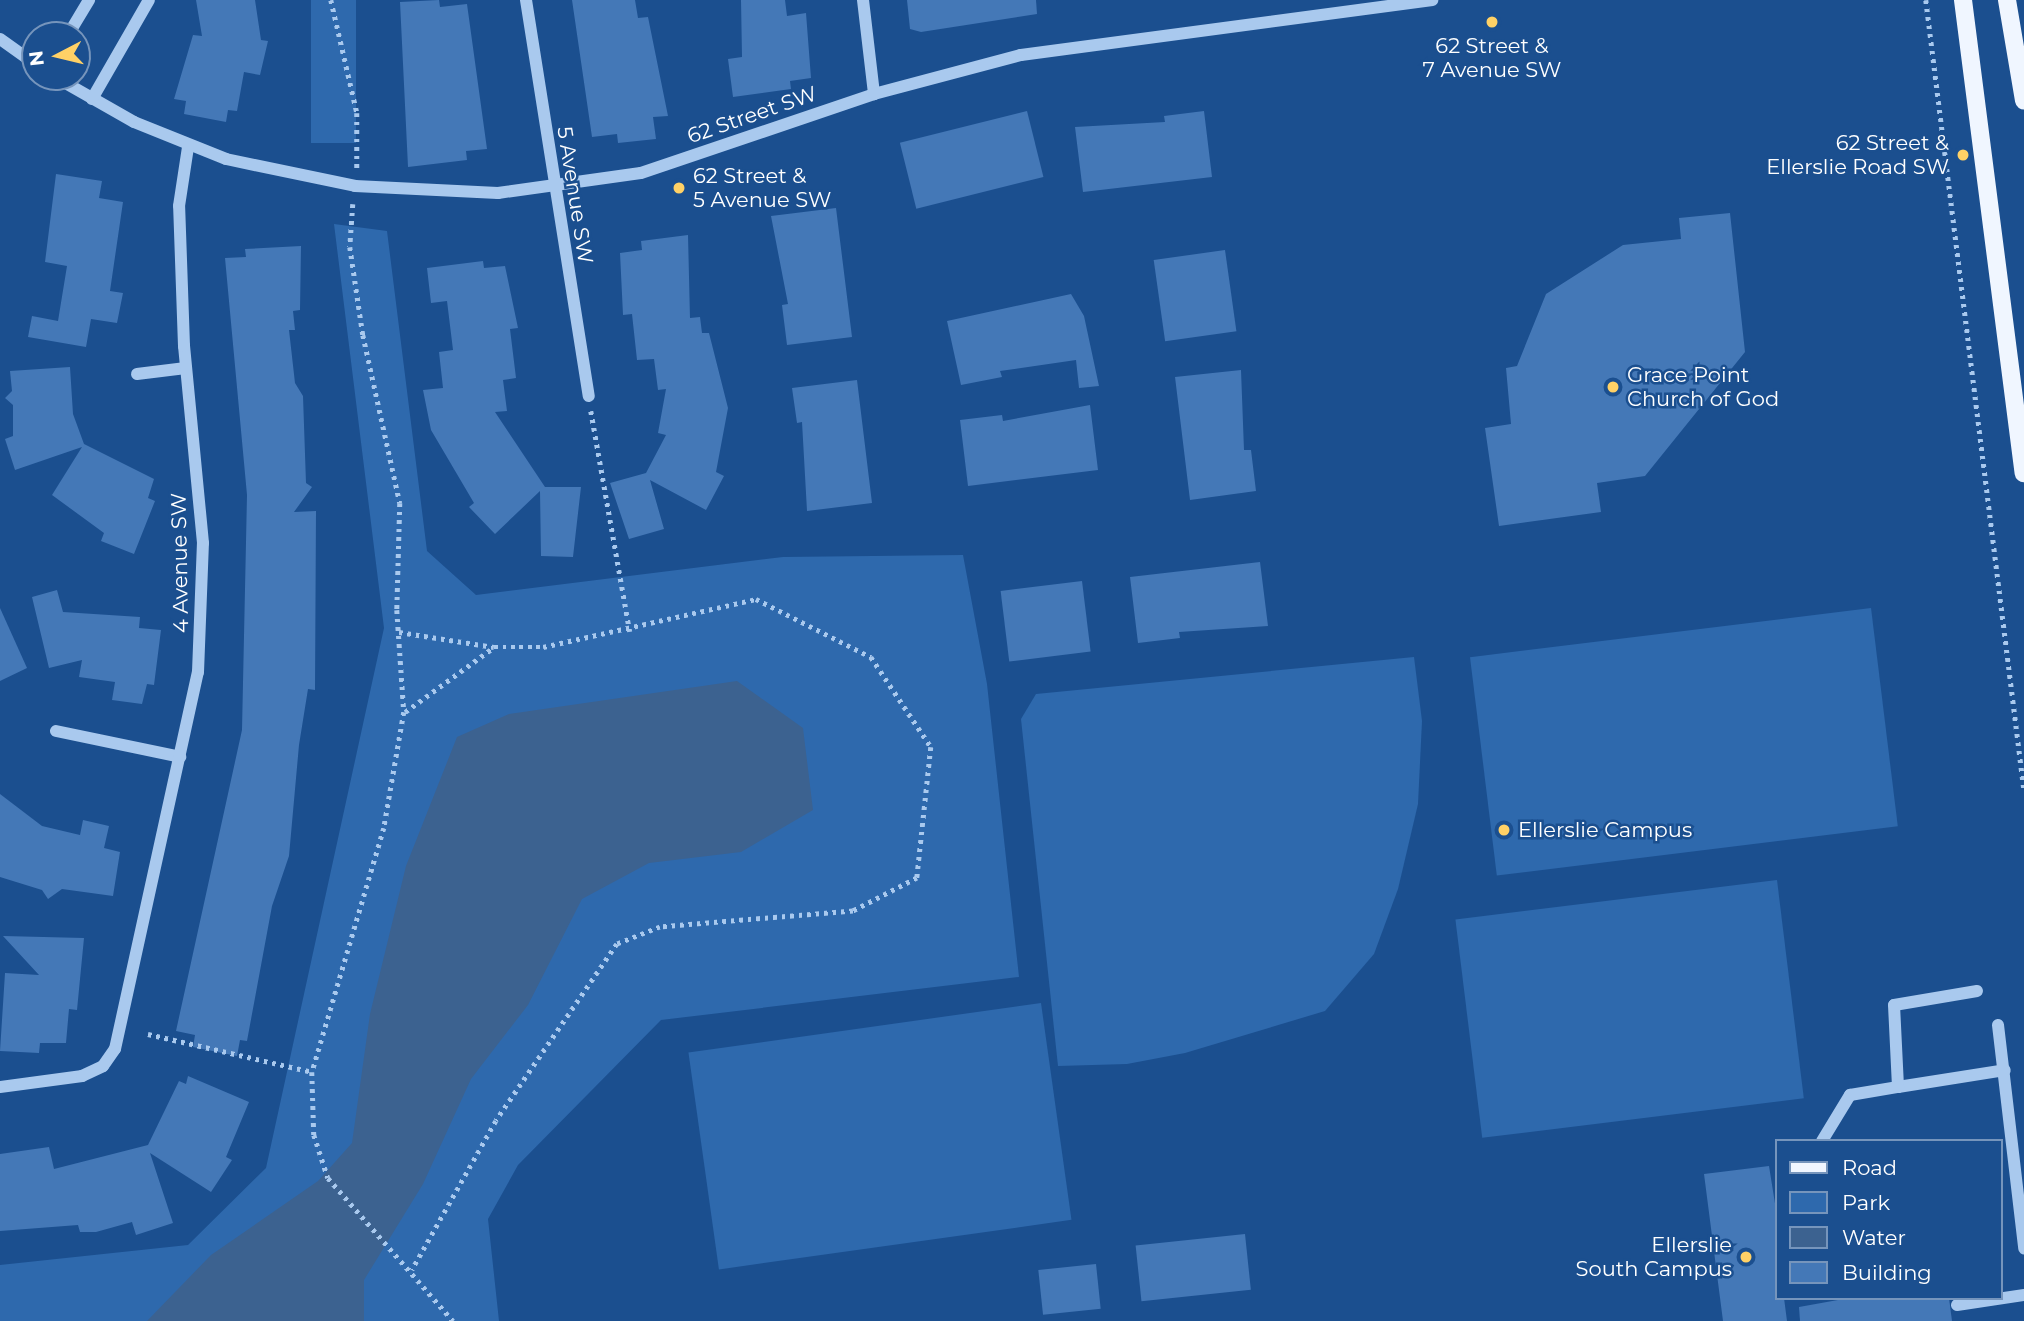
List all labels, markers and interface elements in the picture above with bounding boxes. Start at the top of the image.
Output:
marker: 62 Street & 7 Avenue SW [1484,14,1500,30]
north arrow [21,21,91,91]
place label: 62 Street & 7 Avenue SW [1423,33,1561,83]
text: N [24,49,49,67]
street label: 62 Street SW [684,81,820,149]
street label: 5 Avenue SW [552,125,598,265]
place label: 62 Street & Ellerslie Road SW [1766,130,1949,180]
marker: 62 Street & Ellerslie Road SW [1955,147,1971,163]
place label: 62 Street & 5 Avenue SW [693,163,831,213]
marker: 62 Street & 5 Avenue SW [671,180,687,196]
place label: Grace Point Church of God [1627,362,1779,412]
marker: Grace Point Church of God [1605,379,1621,395]
street label: 4 Avenue SW [166,493,194,633]
place label: Ellerslie Campus [1518,817,1692,843]
marker: Ellerslie Campus [1496,822,1512,838]
legend [1776,1139,2003,1300]
text: Road [1842,1155,1897,1180]
text: Park [1842,1190,1890,1215]
text: Water [1842,1225,1906,1250]
place label: Ellerslie South Campus [1576,1232,1732,1282]
marker: Ellerslie South Campus [1738,1249,1754,1265]
text: Building [1842,1260,1932,1285]

